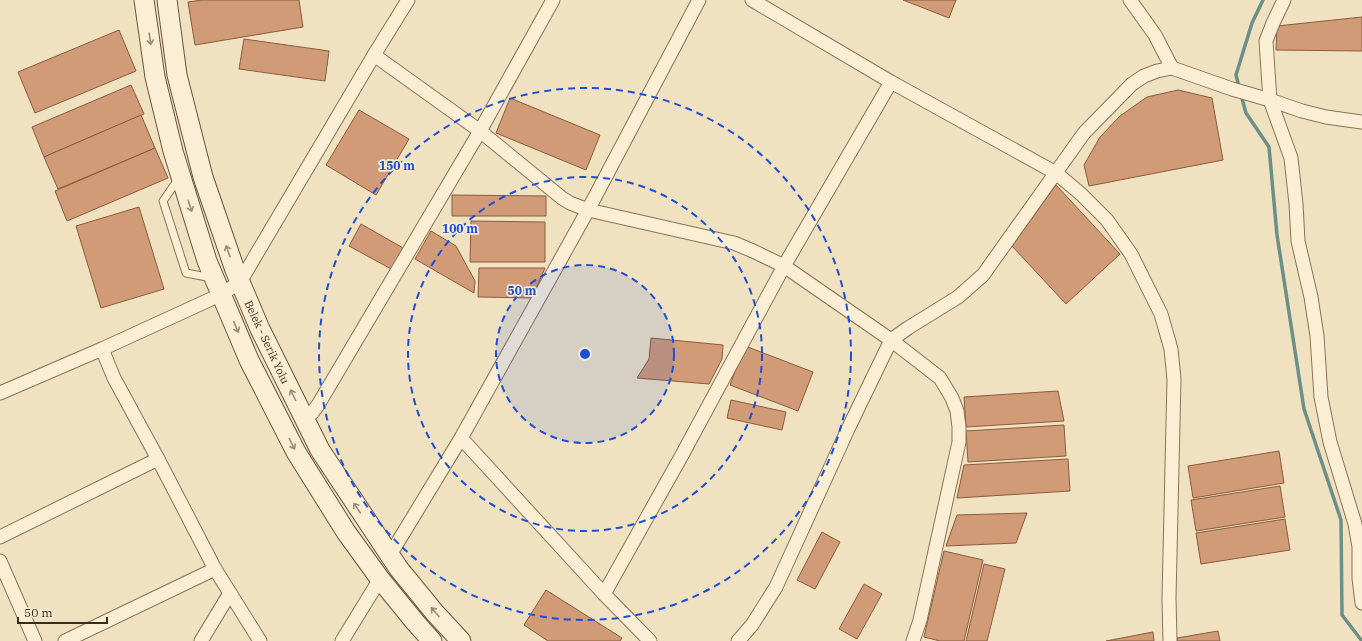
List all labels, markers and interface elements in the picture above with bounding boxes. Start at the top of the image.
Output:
one-way arrow [146,32,154,45]
text: 150 m [379,158,415,173]
one-way arrow [187,199,194,212]
text: 100 m [442,221,478,236]
one-way arrow [223,246,231,258]
text: 50 m [508,283,537,298]
street label: Belek - Serik Yolu [242,298,293,386]
one-way arrow [232,321,240,333]
centre of rings [578,347,592,361]
one-way arrow [288,390,296,402]
one-way arrow [289,438,296,450]
one-way arrow [353,502,362,513]
scale bar [18,599,107,625]
text: 50 m [24,605,53,620]
one-way arrow [430,607,439,617]

